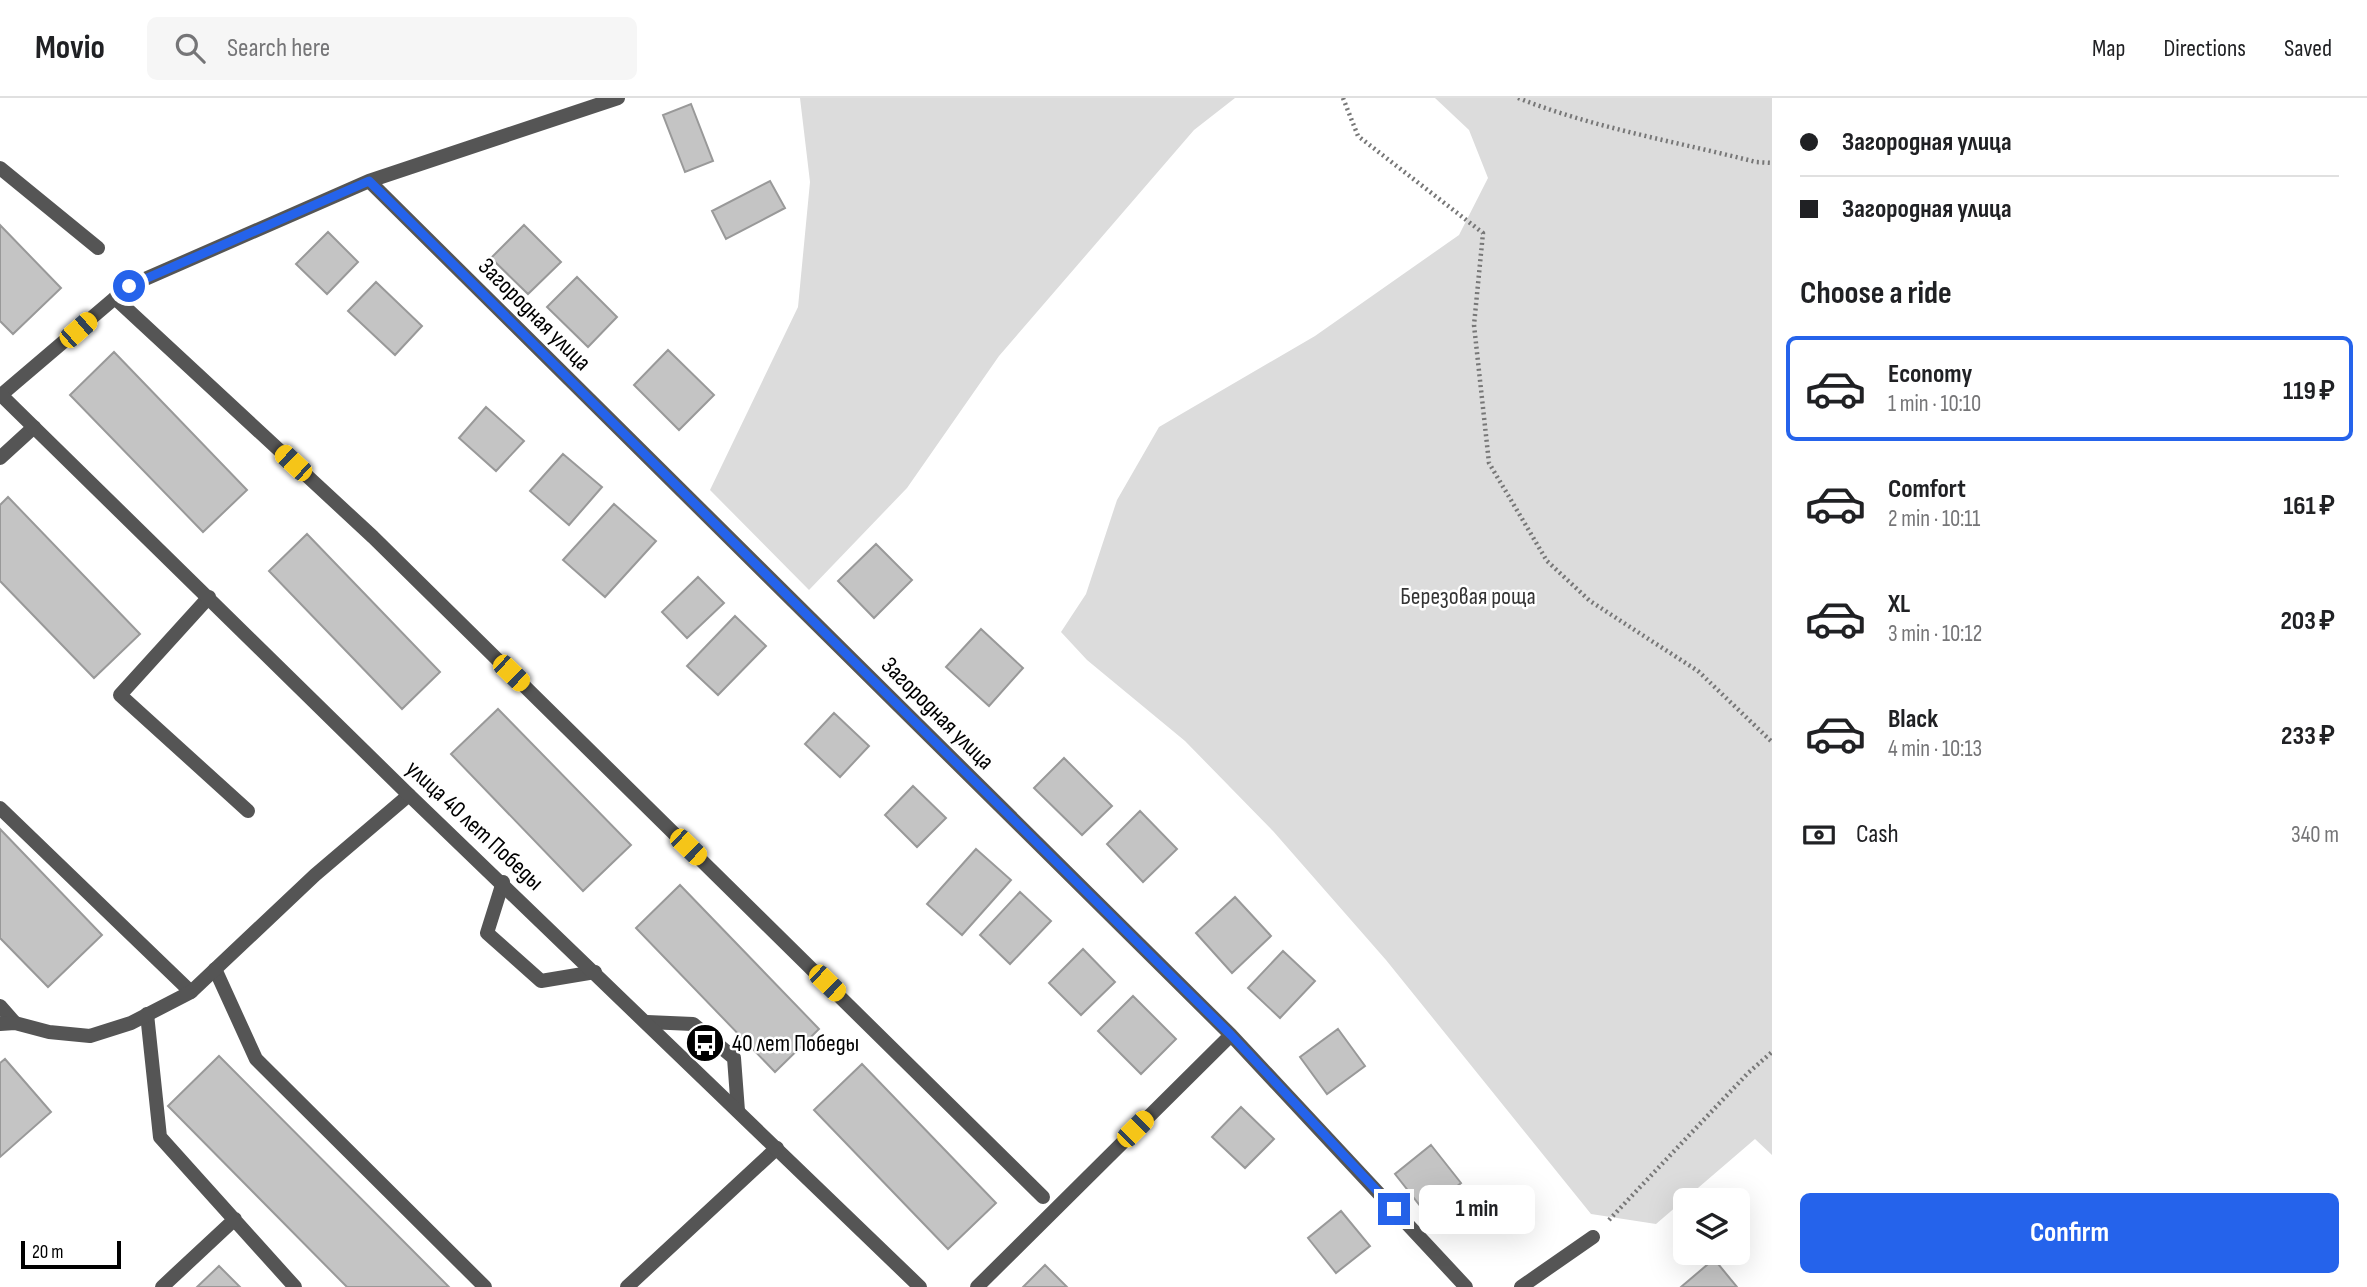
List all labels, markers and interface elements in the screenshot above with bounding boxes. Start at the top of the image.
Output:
search box [147,17,637,80]
text: Movio [35,28,105,68]
icon: search [171,29,209,67]
text: Search here [227,33,330,64]
text: Map [2092,34,2125,63]
text: Directions [2163,34,2246,63]
text: Saved [2284,34,2332,63]
text: Загородная улица [1842,127,2012,158]
text: Загородная улица [1842,194,2012,225]
street label: Загородная улица [472,252,597,377]
route start [113,270,145,302]
text: Choose a ride [1800,274,1952,313]
car [56,308,101,352]
icon: car [1804,357,1867,420]
text: Economy [1888,359,1972,390]
text: 119 ₽ [2283,376,2335,407]
text: 1 min · 10:10 [1888,390,1981,418]
car [271,441,316,485]
icon: car [1804,472,1867,535]
text: Comfort [1888,474,1966,505]
text: 161 ₽ [2283,491,2335,522]
text: 2 min · 10:11 [1888,505,1980,533]
park label: Березовая роща [1400,582,1536,611]
icon: car [1804,587,1867,650]
text: XL [1888,589,1910,620]
text: 203 ₽ [2280,606,2335,637]
text: 3 min · 10:12 [1888,620,1982,648]
car [489,651,534,695]
street label: Загородная улица [875,651,1000,776]
icon: car [1804,702,1867,765]
text: Black [1888,704,1938,735]
text: 233 ₽ [2281,721,2335,752]
text: 4 min · 10:13 [1888,735,1982,763]
street label: улица 40 лет Победы [400,754,550,897]
icon: cash [1800,816,1838,854]
text: Cash [1856,819,1899,850]
text: 340 m [2291,821,2339,849]
car [666,825,711,869]
car [805,961,850,1005]
bus stop icon: 40 лет Победы [684,1022,726,1064]
place label: 40 лет Победы [732,1029,859,1058]
car [1113,1107,1158,1151]
callout: 1 min [1418,1184,1534,1234]
map controls [1673,1188,1750,1265]
button: layers [1673,1188,1750,1265]
route end [1378,1193,1410,1225]
button: Confirm [1800,1193,2339,1273]
text: 1 min [1456,1195,1498,1223]
scale bar [21,1238,121,1270]
text: 20 m [32,1241,64,1264]

